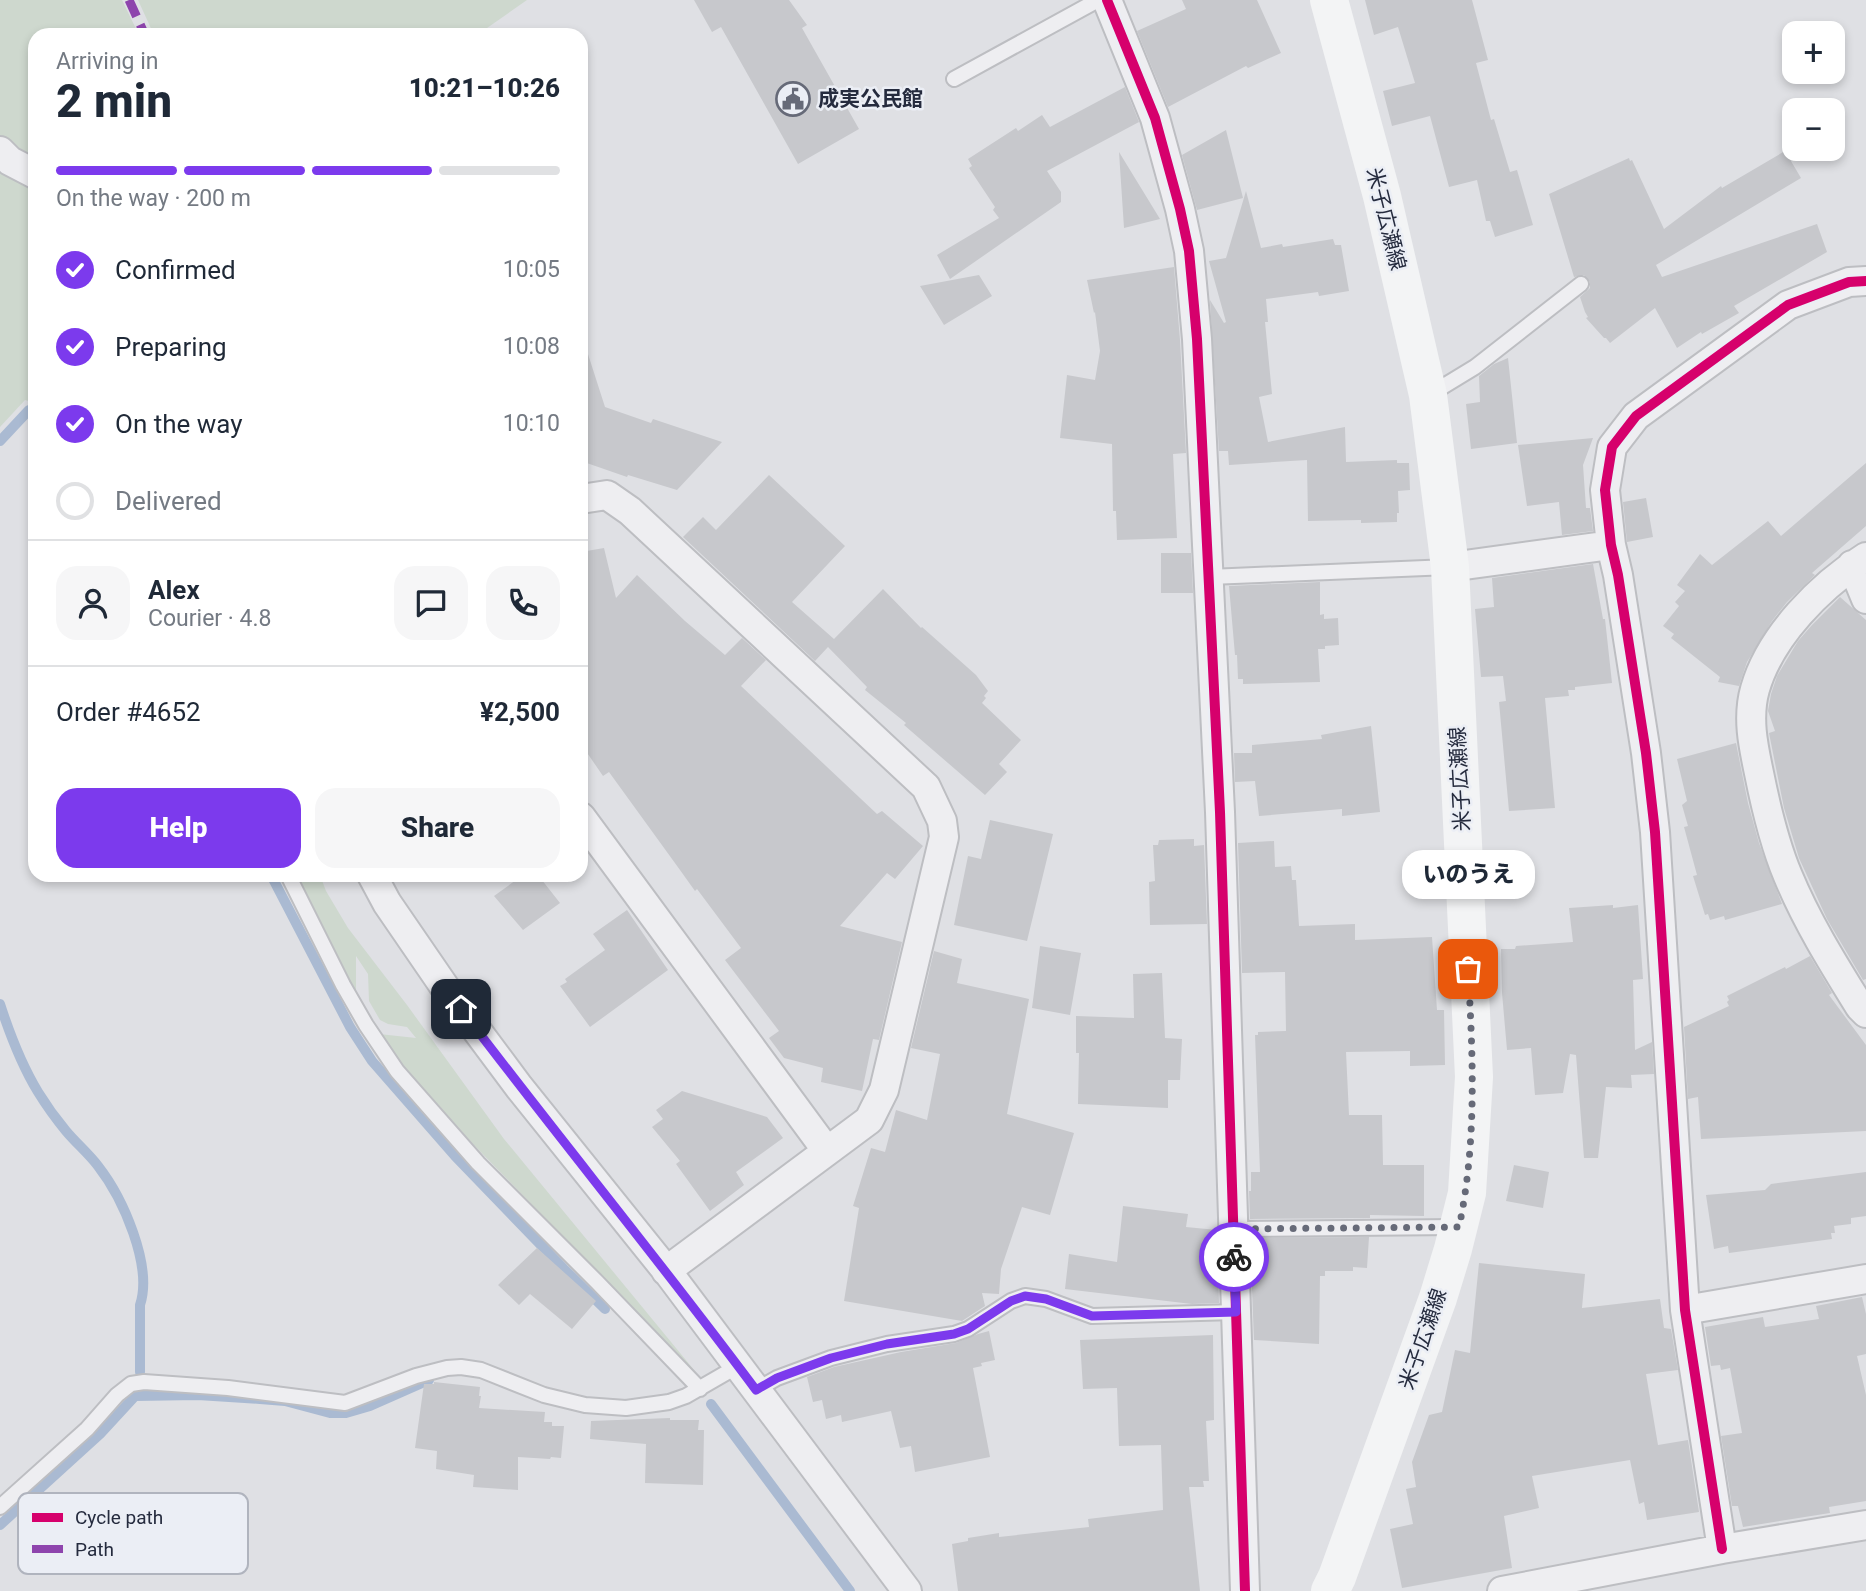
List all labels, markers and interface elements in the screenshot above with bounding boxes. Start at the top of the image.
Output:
map controls [1782,21,1845,161]
button: + [1782,21,1845,84]
text: Arriving in [56,48,159,75]
text: 10:21–10:26 [409,73,560,103]
text: 2 min [56,74,172,128]
public building icon: 成実公民館 [774,80,812,118]
place label: 成実公民館 [818,87,923,111]
button: − [1782,98,1845,161]
street label: 米子広瀬線 [1362,165,1410,273]
text: On the way · 200 m [56,185,251,212]
icon: check [56,251,94,289]
text: Confirmed [115,255,236,285]
text: 10:05 [503,256,560,283]
icon: check [56,328,94,366]
text: Preparing [115,332,227,362]
text: 10:08 [503,333,560,360]
icon: check [56,405,94,443]
text: On the way [115,409,243,439]
text: 10:10 [503,410,560,437]
text: Delivered [115,486,222,516]
button: person [56,566,130,640]
button: chat [394,566,468,640]
button: phone [486,566,560,640]
text: Alex [148,575,200,605]
text: Courier · 4.8 [148,605,271,632]
text: Order #4652 [56,697,201,727]
text: ¥2,500 [480,697,560,727]
street label: 米子広瀬線 [1445,726,1475,832]
button: Help [56,788,301,868]
button: Share [315,788,560,868]
callout: いのうえ [1402,850,1534,899]
text: いのうえ [1423,861,1515,888]
pin [1438,939,1498,999]
icon: bag [1449,950,1487,988]
pin [431,979,491,1039]
icon: home [442,990,480,1028]
courier [1199,1222,1269,1292]
icon: bike [1215,1238,1253,1276]
street label: 米子広瀬線 [1395,1285,1451,1393]
legend [18,1493,248,1574]
text: Cycle path [75,1506,163,1529]
text: Path [75,1538,114,1561]

